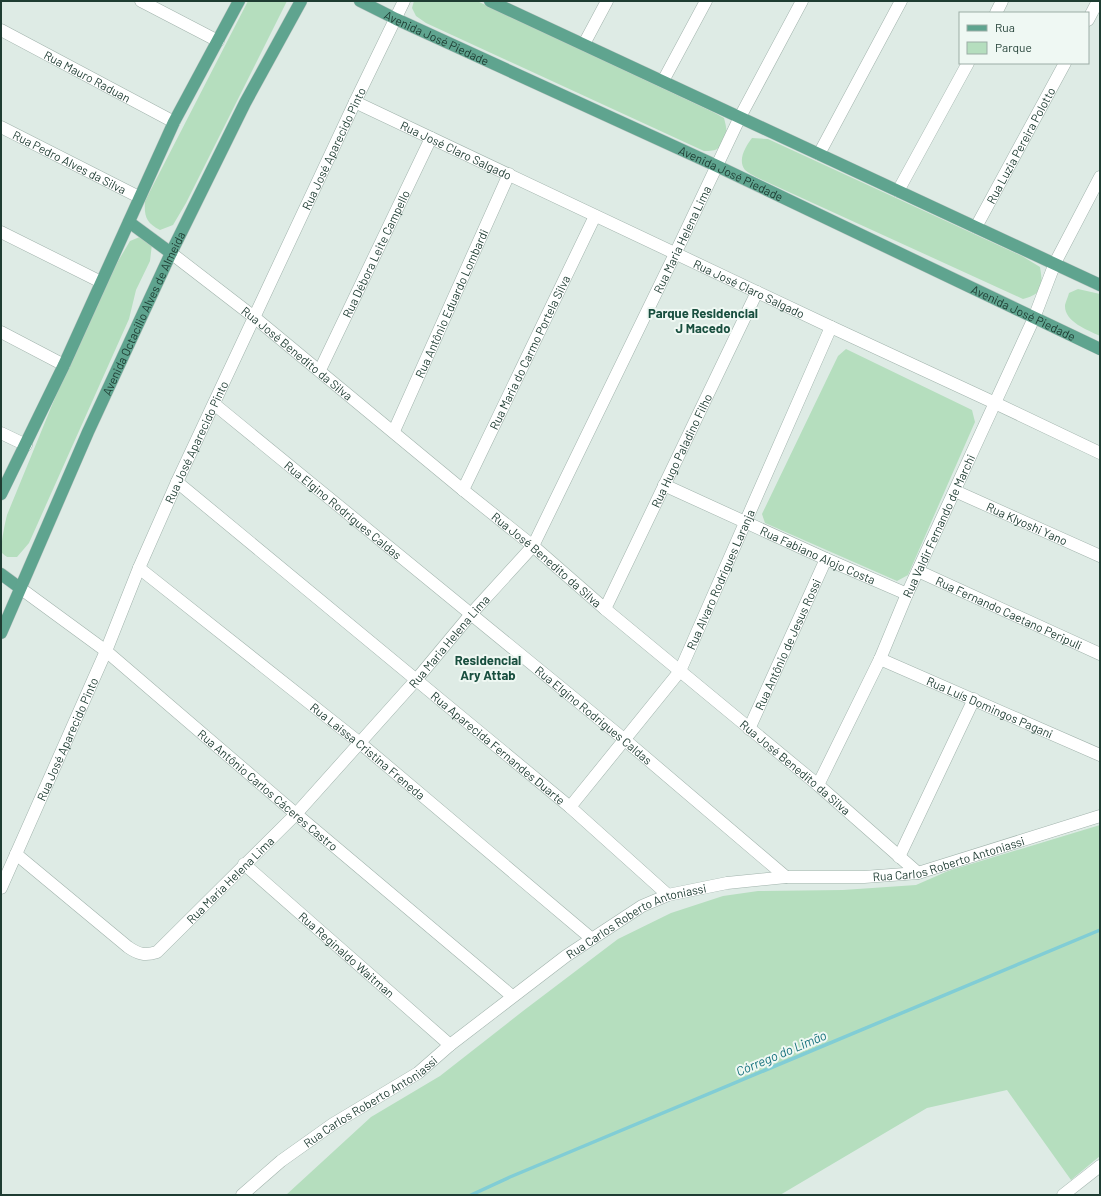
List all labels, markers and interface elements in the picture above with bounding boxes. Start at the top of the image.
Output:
street label: Avenida José Piedade [382,7,491,68]
legend [959,12,1089,64]
text: Rua [995,20,1015,34]
text: Parque [995,40,1032,54]
street label: Rua Mauro Raduan [42,47,133,105]
street label: Rua José Aparecido Pinto [299,85,368,212]
street label: Rua Luzia Pereira Polotto [983,85,1058,206]
street label: Rua José Claro Salgado [398,118,514,182]
street label: Rua Pedro Alves da Silva [11,127,129,196]
street label: Avenida José Piedade [677,142,786,204]
street label: Rua Maria Helena Lima [650,183,713,295]
street label: Rua Débora Leite Campello [339,188,412,320]
street label: Rua Antônio Eduardo Lombardi [412,227,491,380]
street label: Avenida Octacilio Alves de Almeida [99,229,188,397]
street label: Rua José Claro Salgado [691,256,807,321]
street label: Rua Maria do Carmo Portela Silva [486,273,573,432]
street label: Avenida José Piedade [969,282,1078,343]
street label: Rua José Benedito da Silva [239,303,356,403]
district label: Parque Residencial J Macedo [648,305,758,336]
street label: Rua José Aparecido Pinto [162,378,230,505]
street label: Rua Hugo Paladino Filho [648,391,714,510]
street label: Rua Valdir Fernando de Marchi [899,452,977,599]
street label: Rua Elgino Rodrigues Caldas [282,458,405,562]
street label: Rua Klyoshi Yano [984,499,1070,548]
street label: Rua Alvaro Rodrigues Laranja [683,507,757,652]
street label: Rua José Benedito da Silva [489,509,605,610]
street label: Rua Fabiano Alojo Costa [758,523,878,587]
street label: Rua Fernando Caetano Peripuli [934,573,1084,652]
street label: Rua Antônio de Jesus Rossi [752,576,823,712]
street label: Rua Maria Helena Lima [406,592,492,691]
district label: Residencial Ary Attab [455,652,521,683]
street label: Rua Elgino Rodrigues Caldas [533,663,655,767]
street label: Rua Luís Domingos Pagani [925,673,1055,741]
street label: Rua José Aparecido Pinto [34,675,100,803]
street label: Rua Aparecida Fernandes Duarte [429,688,568,807]
street label: Rua Laissa Cristina Freneda [308,700,428,802]
street label: Rua José Benedito da Silva [738,717,853,817]
street label: Rua Antônio Carlos Cáceres Castro [195,726,341,853]
street label: Rua Maria Helena Lima [183,833,276,926]
street label: Rua Carlos Roberto Antoniassi [872,833,1026,883]
street label: Rua Carlos Roberto Antoniassi [563,880,707,961]
street label: Rua Reginaldo Waitman [296,909,398,1000]
water label: Córrego do Limão [733,1027,829,1079]
street label: Rua Carlos Roberto Antoniassi [301,1053,440,1150]

